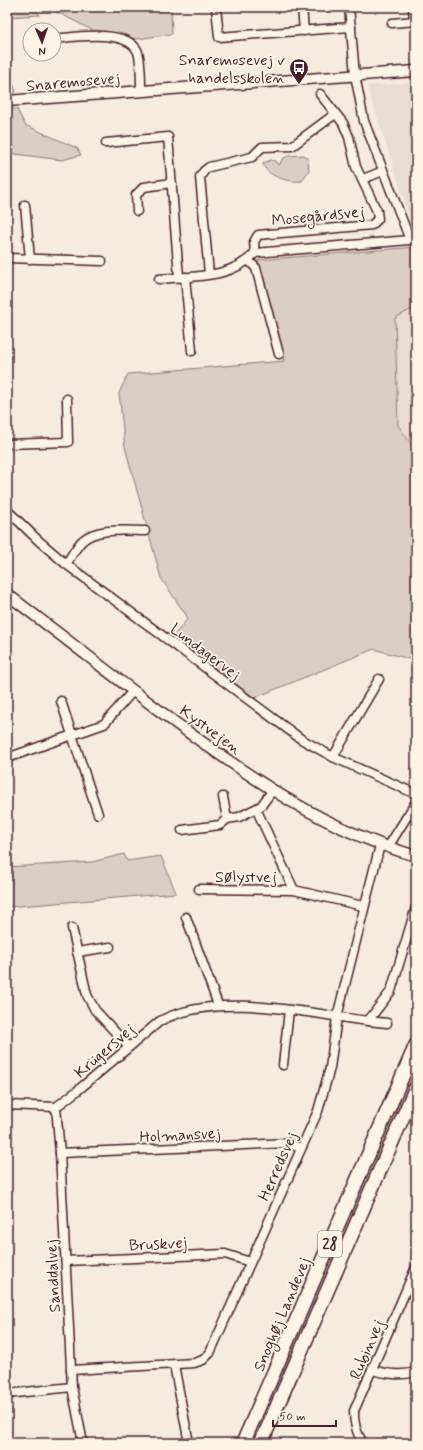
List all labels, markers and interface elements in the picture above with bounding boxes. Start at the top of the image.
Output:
north arrow [22,22,62,62]
text: N [38,44,46,58]
place label: Snaremosevej v handelsskolen [179,50,285,89]
bus stop icon: Snaremosevej v handelsskolen [288,57,310,85]
street label: Snaremosevej [25,68,121,97]
street label: Mosegårdsvej [270,201,366,233]
street label: Lundagervej [166,619,245,686]
street label: Kystvejen [175,701,246,760]
street label: Sølystvej [215,867,277,888]
street label: Krügersvej [70,1019,140,1083]
street label: Holmansvej [139,1123,221,1148]
street label: Herredsvej [254,1129,303,1204]
road number: 28 [318,1231,342,1257]
street label: Bruskvej [128,1232,188,1257]
street label: Sanddalvej [41,1239,66,1313]
street label: Snoghøj Landevej [249,1254,317,1375]
street label: Rubinvej [345,1316,389,1383]
scale bar [273,1402,336,1428]
text: 50 m [279,1409,306,1425]

